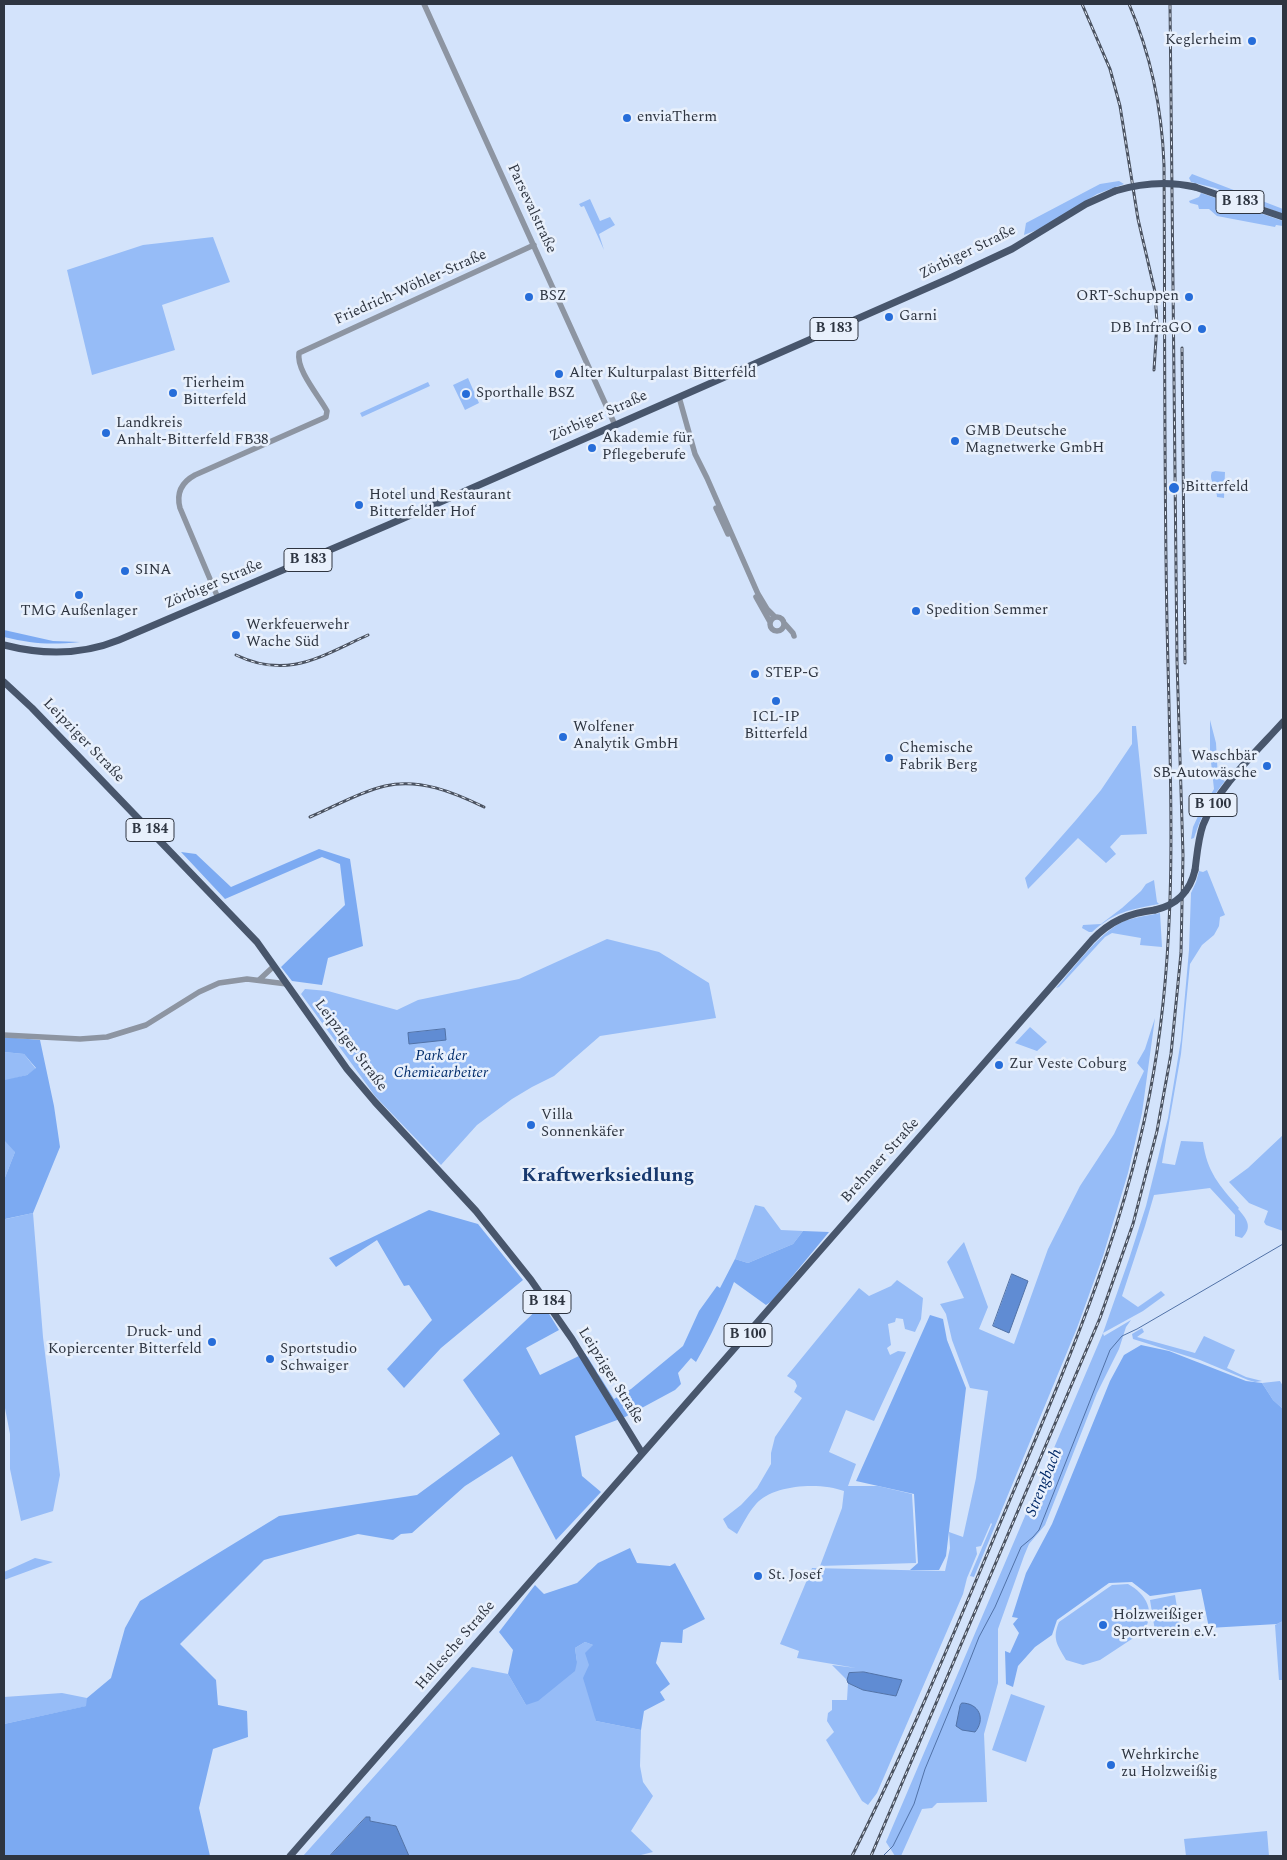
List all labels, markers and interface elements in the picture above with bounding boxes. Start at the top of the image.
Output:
place label: Keglerheim [1165,32,1242,50]
marker: Keglerheim [1246,35,1258,47]
place label: enviaTherm [637,109,717,127]
marker: enviaTherm [621,112,633,124]
street label: Parsevalstraße [502,161,560,257]
road number: B 183 [1216,190,1264,213]
street label: Zörbiger Straße [917,222,1019,284]
street label: Friedrich-Wöhler-Straße [332,246,490,330]
place label: BSZ [539,288,566,306]
place label: ORT-Schuppen [1076,288,1179,306]
marker: BSZ [523,291,535,303]
marker: ORT-Schuppen [1183,291,1195,303]
place label: Garni [899,308,937,326]
marker: Garni [883,311,895,323]
road number: B 183 [810,318,858,340]
place label: DB InfraGO [1110,320,1192,338]
marker: DB InfraGO [1196,323,1208,335]
place label: Alter Kulturpalast Bitterfeld [569,365,756,383]
marker: Alter Kulturpalast Bitterfeld [553,368,565,380]
place label: Tierheim Bitterfeld [183,375,247,410]
place label: Sporthalle BSZ [476,385,575,403]
marker: Tierheim Bitterfeld [167,387,179,399]
street label: Zörbiger Straße [547,387,651,447]
marker: Sporthalle BSZ [460,388,472,400]
place label: Landkreis Anhalt-Bitterfeld FB38 [116,415,269,450]
place label: GMB Deutsche Magnetwerke GmbH [965,423,1104,458]
marker: Landkreis Anhalt-Bitterfeld FB38 [100,427,112,439]
place label: Akademie für Pflegeberufe [602,430,692,465]
marker: GMB Deutsche Magnetwerke GmbH [949,435,961,447]
marker: Akademie für Pflegeberufe [586,442,598,454]
place label: Bitterfeld [1185,479,1249,497]
marker: Bitterfeld [1167,481,1181,495]
place label: Hotel und Restaurant Bitterfelder Hof [369,487,511,522]
marker: Hotel und Restaurant Bitterfelder Hof [353,499,365,511]
road number: B 183 [284,548,332,572]
street label: Zörbiger Straße [162,556,266,614]
place label: SINA [135,562,172,580]
marker: SINA [119,565,131,577]
marker: TMG Außenlager [73,589,85,601]
place label: Spedition Semmer [926,602,1048,620]
place label: TMG Außenlager [20,603,138,621]
marker: Spedition Semmer [910,605,922,617]
place label: Werkfeuerwehr Wache Süd [246,617,349,652]
marker: Werkfeuerwehr Wache Süd [230,629,242,641]
place label: STEP-G [765,665,819,683]
marker: STEP-G [749,668,761,680]
street label: Leipziger Straße [38,695,128,787]
marker: ICL-IP Bitterfeld [770,695,782,707]
place label: ICL-IP Bitterfeld [744,709,808,744]
place label: Wolfener Analytik GmbH [573,719,679,754]
marker: Wolfener Analytik GmbH [557,731,569,743]
place label: Chemische Fabrik Berg [899,740,978,775]
place label: Waschbär SB-Autowäsche [1153,748,1257,783]
marker: Chemische Fabrik Berg [883,752,895,764]
marker: Waschbär SB-Autowäsche [1261,760,1273,772]
road number: B 100 [1189,794,1237,816]
road number: B 184 [126,818,174,842]
street label: Leipziger Straße [310,997,390,1095]
park label: Park der Chemiearbeiter [394,1048,488,1083]
place label: Zur Veste Coburg [1009,1056,1127,1074]
marker: Zur Veste Coburg [993,1059,1005,1071]
place label: Villa Sonnenkäfer [541,1107,624,1142]
street label: Brehnaer Straße [838,1115,924,1207]
marker: Villa Sonnenkäfer [525,1119,537,1131]
district label: Kraftwerksiedlung [522,1165,694,1189]
road number: B 184 [523,1290,571,1314]
place label: Druck- und Kopiercenter Bitterfeld [48,1324,202,1359]
road number: B 100 [724,1324,772,1346]
street label: Leipziger Straße [573,1325,647,1427]
marker: Druck- und Kopiercenter Bitterfeld [206,1336,218,1348]
place label: Sportstudio Schwaiger [280,1341,357,1376]
marker: Sportstudio Schwaiger [264,1353,276,1365]
water label: Strengbach [1023,1446,1067,1520]
place label: St. Josef [768,1567,821,1585]
marker: St. Josef [752,1570,764,1582]
street label: Hallesche Straße [412,1598,500,1694]
place label: Holzweißiger Sportverein e.V. [1113,1607,1216,1642]
marker: Holzweißiger Sportverein e.V. [1097,1619,1109,1631]
place label: Wehrkirche zu Holzweißig [1121,1747,1217,1782]
marker: Wehrkirche zu Holzweißig [1105,1759,1117,1771]

